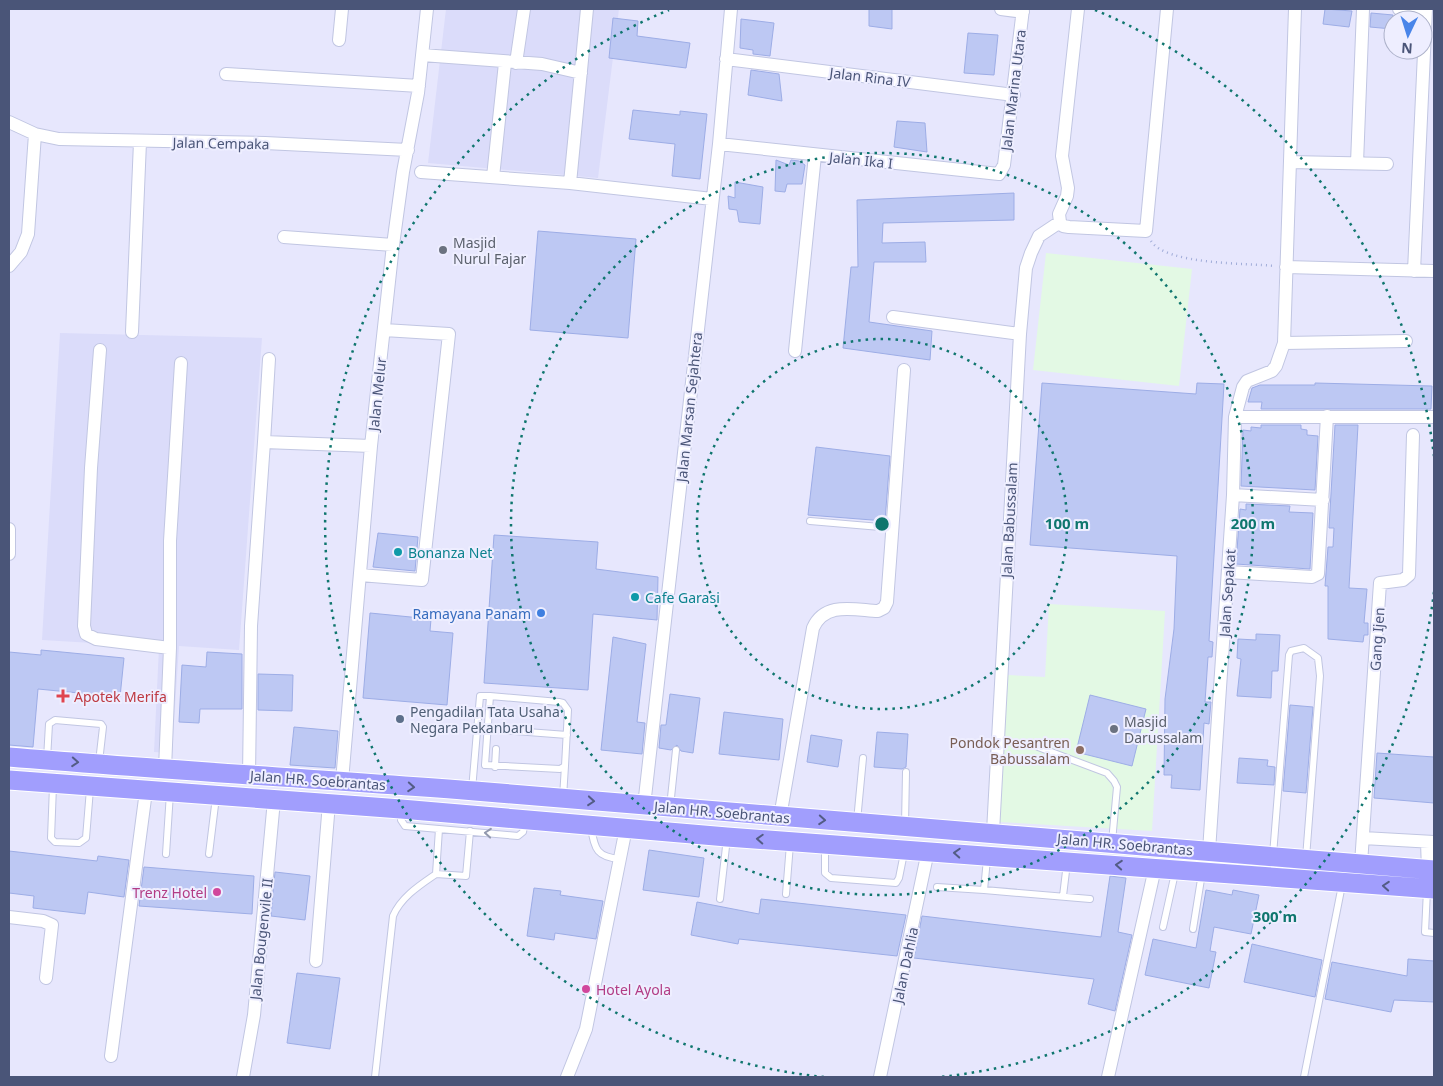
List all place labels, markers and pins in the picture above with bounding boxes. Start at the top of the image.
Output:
place label: Masjid Nurul Fajar [453,233,527,268]
marker: Masjid Nurul Fajar [437,244,449,256]
centre of rings [873,515,891,533]
place label: Bonanza Net [408,543,492,562]
marker: Bonanza Net [392,546,404,558]
place label: Cafe Garasi [645,588,720,607]
marker: Cafe Garasi [629,591,641,603]
place label: Ramayana Panam [412,604,531,623]
marker: Ramayana Panam [535,607,547,619]
place label: Apotek Merifa [74,687,167,706]
marker: Apotek Merifa [56,689,70,703]
place label: Pengadilan Tata Usaha Negara Pekanbaru [410,702,560,737]
place label: Masjid Darussalam [1124,712,1202,747]
marker: Pengadilan Tata Usaha Negara Pekanbaru [394,713,406,725]
marker: Masjid Darussalam [1108,723,1120,735]
place label: Pondok Pesantren Babussalam [950,733,1070,768]
marker: Pondok Pesantren Babussalam [1074,744,1086,756]
place label: Trenz Hotel [132,883,207,902]
marker: Trenz Hotel [211,886,223,898]
place label: Hotel Ayola [596,980,671,999]
marker: Hotel Ayola [580,983,592,995]

